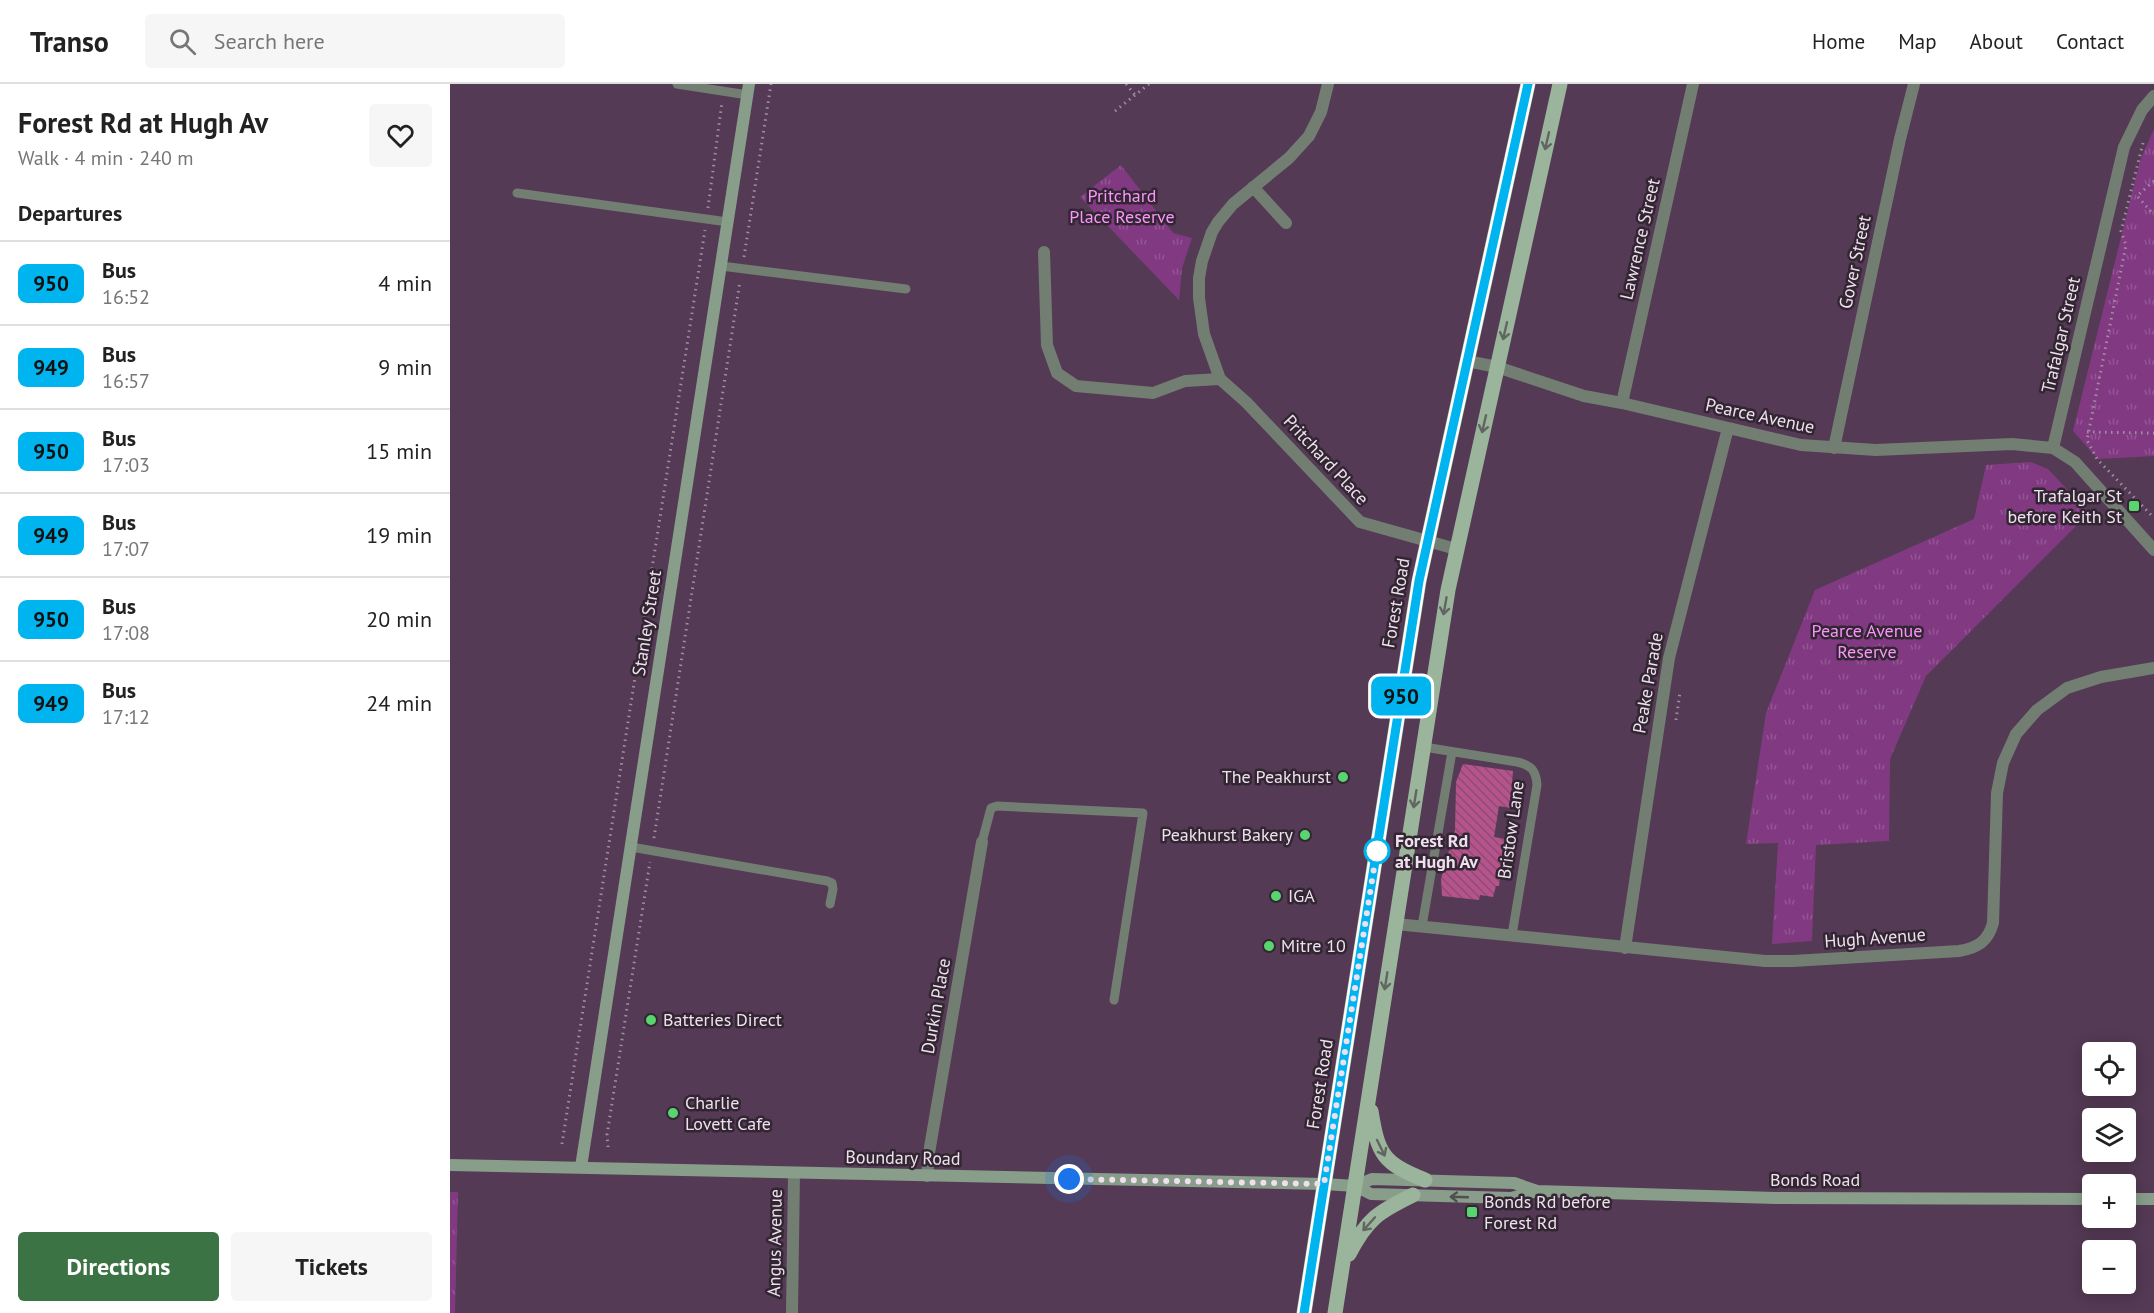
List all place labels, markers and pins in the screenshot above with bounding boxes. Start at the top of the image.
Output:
place label: Trafalgar St before Keith St [2007,484,2122,528]
marker: Trafalgar St before Keith St [2127,499,2141,513]
place label: The Peakhurst [1222,765,1331,788]
marker: The Peakhurst [1336,770,1350,784]
place label: Peakhurst Bakery [1161,823,1294,846]
marker: Peakhurst Bakery [1298,828,1312,842]
place label: Forest Rd at Hugh Av [1395,829,1478,873]
marker: Forest Rd at Hugh Av [1364,838,1390,864]
place label: IGA [1288,884,1315,907]
marker: IGA [1269,889,1283,903]
place label: Mitre 10 [1281,934,1346,957]
marker: Mitre 10 [1262,939,1276,953]
place label: Batteries Direct [663,1008,782,1031]
marker: Batteries Direct [644,1013,658,1027]
place label: Charlie Lovett Cafe [685,1091,771,1135]
marker: Charlie Lovett Cafe [666,1106,680,1120]
place label: Bonds Rd before Forest Rd [1484,1190,1611,1234]
marker: Bonds Rd before Forest Rd [1465,1205,1479,1219]

